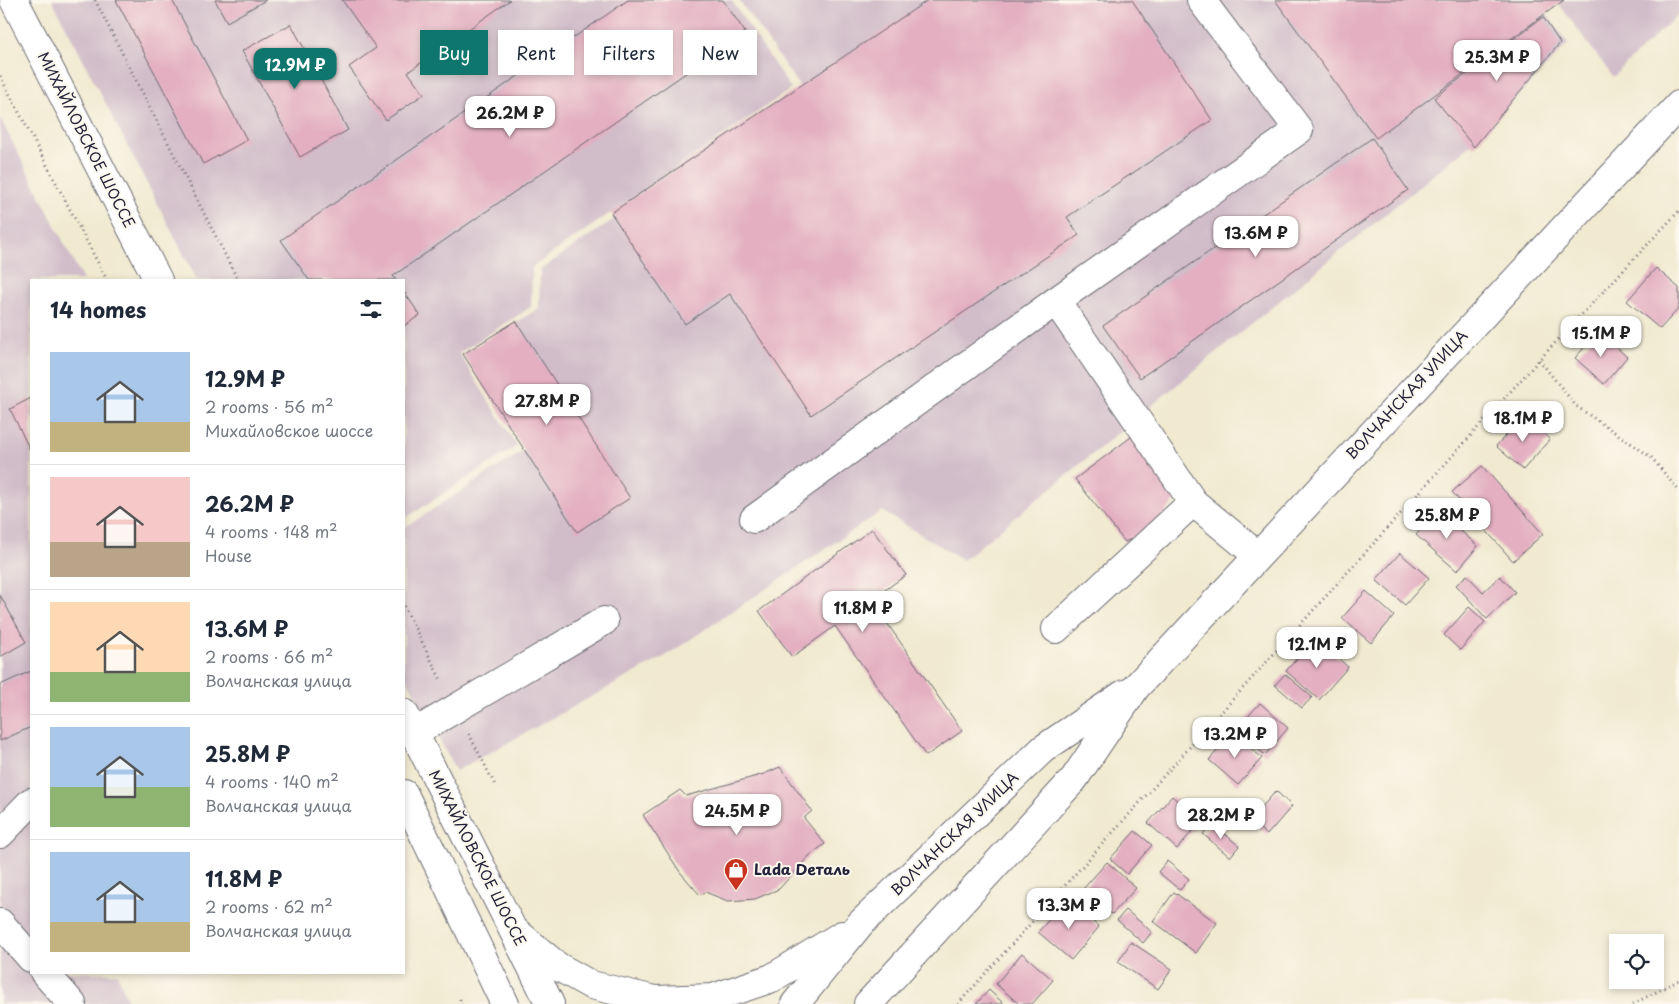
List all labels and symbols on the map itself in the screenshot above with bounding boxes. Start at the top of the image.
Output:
pin: 25.3M ₽ [1451,39,1543,82]
street label: МИХАЙЛОВСКОЕ ШОССЕ [33,47,142,231]
pin: 12.9M ₽ [249,48,341,90]
pin: 26.2M ₽ [464,96,556,138]
pin: 13.6M ₽ [1210,216,1302,258]
pin: 15.1M ₽ [1555,316,1647,358]
street label: ВОЛЧАНСКАЯ УЛИЦА [1340,324,1472,464]
pin: 27.8M ₽ [501,384,593,426]
pin: 18.1M ₽ [1477,400,1569,443]
pin: 25.8M ₽ [1401,498,1493,540]
pin: 11.8M ₽ [817,590,909,633]
pin: 12.1M ₽ [1271,626,1363,669]
pin: 13.2M ₽ [1189,716,1281,759]
street label: МИХАЙЛОВСКОЕ ШОССЕ [424,765,533,949]
street label: ВОЛЧАНСКАЯ УЛИЦА [885,766,1023,900]
pin: 24.5M ₽ [691,794,783,836]
pin: 28.2M ₽ [1175,798,1267,840]
shop icon: Lada Dеталь [723,857,749,891]
place label: Lada Dеталь [754,857,850,880]
pin: 13.3M ₽ [1023,888,1115,930]

